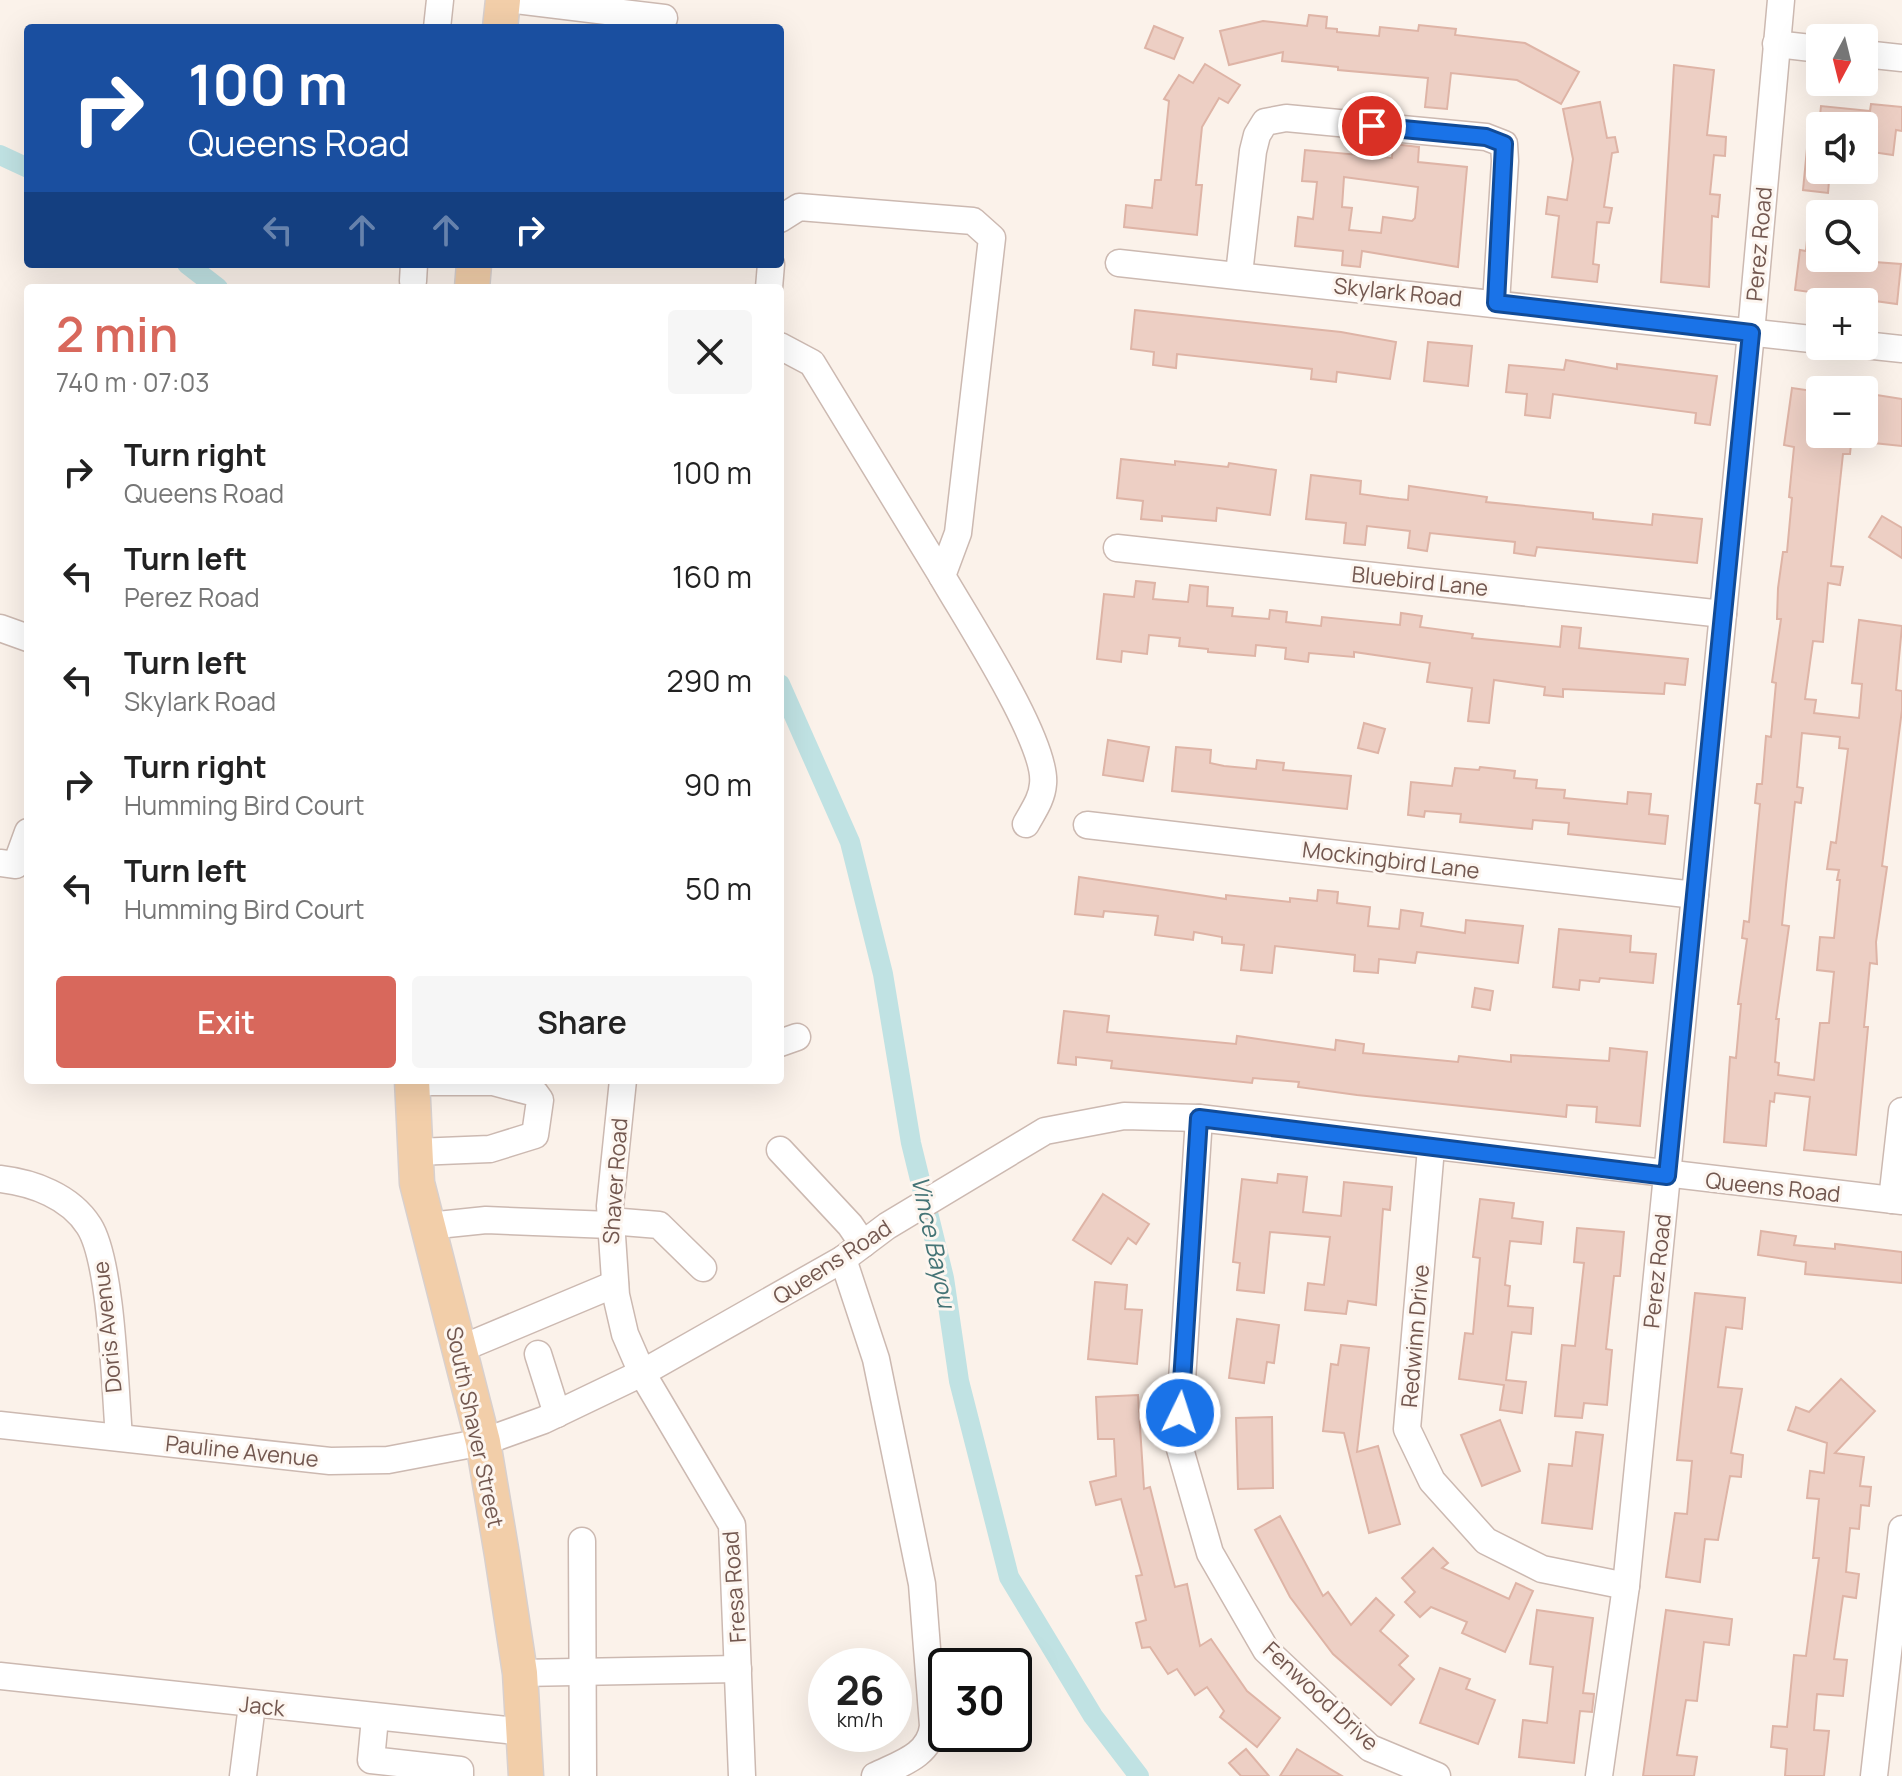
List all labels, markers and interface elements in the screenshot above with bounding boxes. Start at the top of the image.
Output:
north arrow [1806,24,1878,96]
map controls [1806,24,1878,448]
text: 100 m [188,45,348,122]
icon: right [56,56,160,160]
pin [1338,92,1406,160]
icon: arrive [1350,104,1394,148]
button: sound [1806,112,1878,184]
text: Queens Road [188,118,410,167]
street label: Perez Road [1739,185,1779,303]
button: search [1806,200,1878,272]
icon: left [256,208,300,252]
icon: ahead [340,208,384,252]
icon: ahead [424,208,468,252]
icon: right [508,208,552,252]
street label: Skylark Road [1332,270,1464,314]
button: + [1806,288,1878,360]
text: 2 min [56,301,178,366]
button: close [668,310,752,394]
text: 740 m · 07:03 [56,364,210,400]
button: − [1806,376,1878,448]
text: Turn right [124,434,267,475]
icon: right [56,450,100,494]
text: 100 m [672,452,752,493]
text: Queens Road [124,475,284,511]
text: Turn left [124,538,247,579]
icon: left [56,554,100,598]
text: 160 m [672,556,752,597]
street label: Bluebird Lane [1350,559,1490,603]
text: Perez Road [124,579,260,615]
text: Turn left [124,642,247,683]
icon: left [56,658,100,702]
text: 290 m [667,660,752,701]
text: Skylark Road [124,683,276,719]
text: Turn right [124,746,267,787]
icon: right [56,762,100,806]
text: 90 m [684,764,752,805]
text: Humming Bird Court [124,787,364,823]
street label: Mockingbird Lane [1301,834,1482,886]
text: Turn left [124,850,247,891]
icon: left [56,866,100,910]
text: 50 m [685,868,752,909]
text: Humming Bird Court [124,891,364,927]
button: Exit [56,976,396,1068]
button: Share [412,976,752,1068]
street label: Shaver Road [596,1117,634,1245]
street label: Queens Road [1704,1165,1842,1209]
water label: Vince Bayou [904,1173,965,1312]
street label: Perez Road [1636,1212,1678,1330]
street label: Queens Road [767,1213,897,1311]
street label: Doris Avenue [85,1260,129,1394]
street label: Redwinn Drive [1394,1263,1436,1409]
street label: South Shaver Street [439,1324,511,1531]
position arrow [1138,1371,1222,1455]
street label: Pauline Avenue [164,1428,320,1474]
street label: Fresa Road [715,1530,753,1644]
street label: Fenwood Drive [1257,1635,1385,1757]
speed limit sign: 30 [928,1648,1032,1752]
text: 26 [836,1662,884,1717]
street label: Jack [238,1689,287,1723]
text: km/h [837,1706,883,1733]

